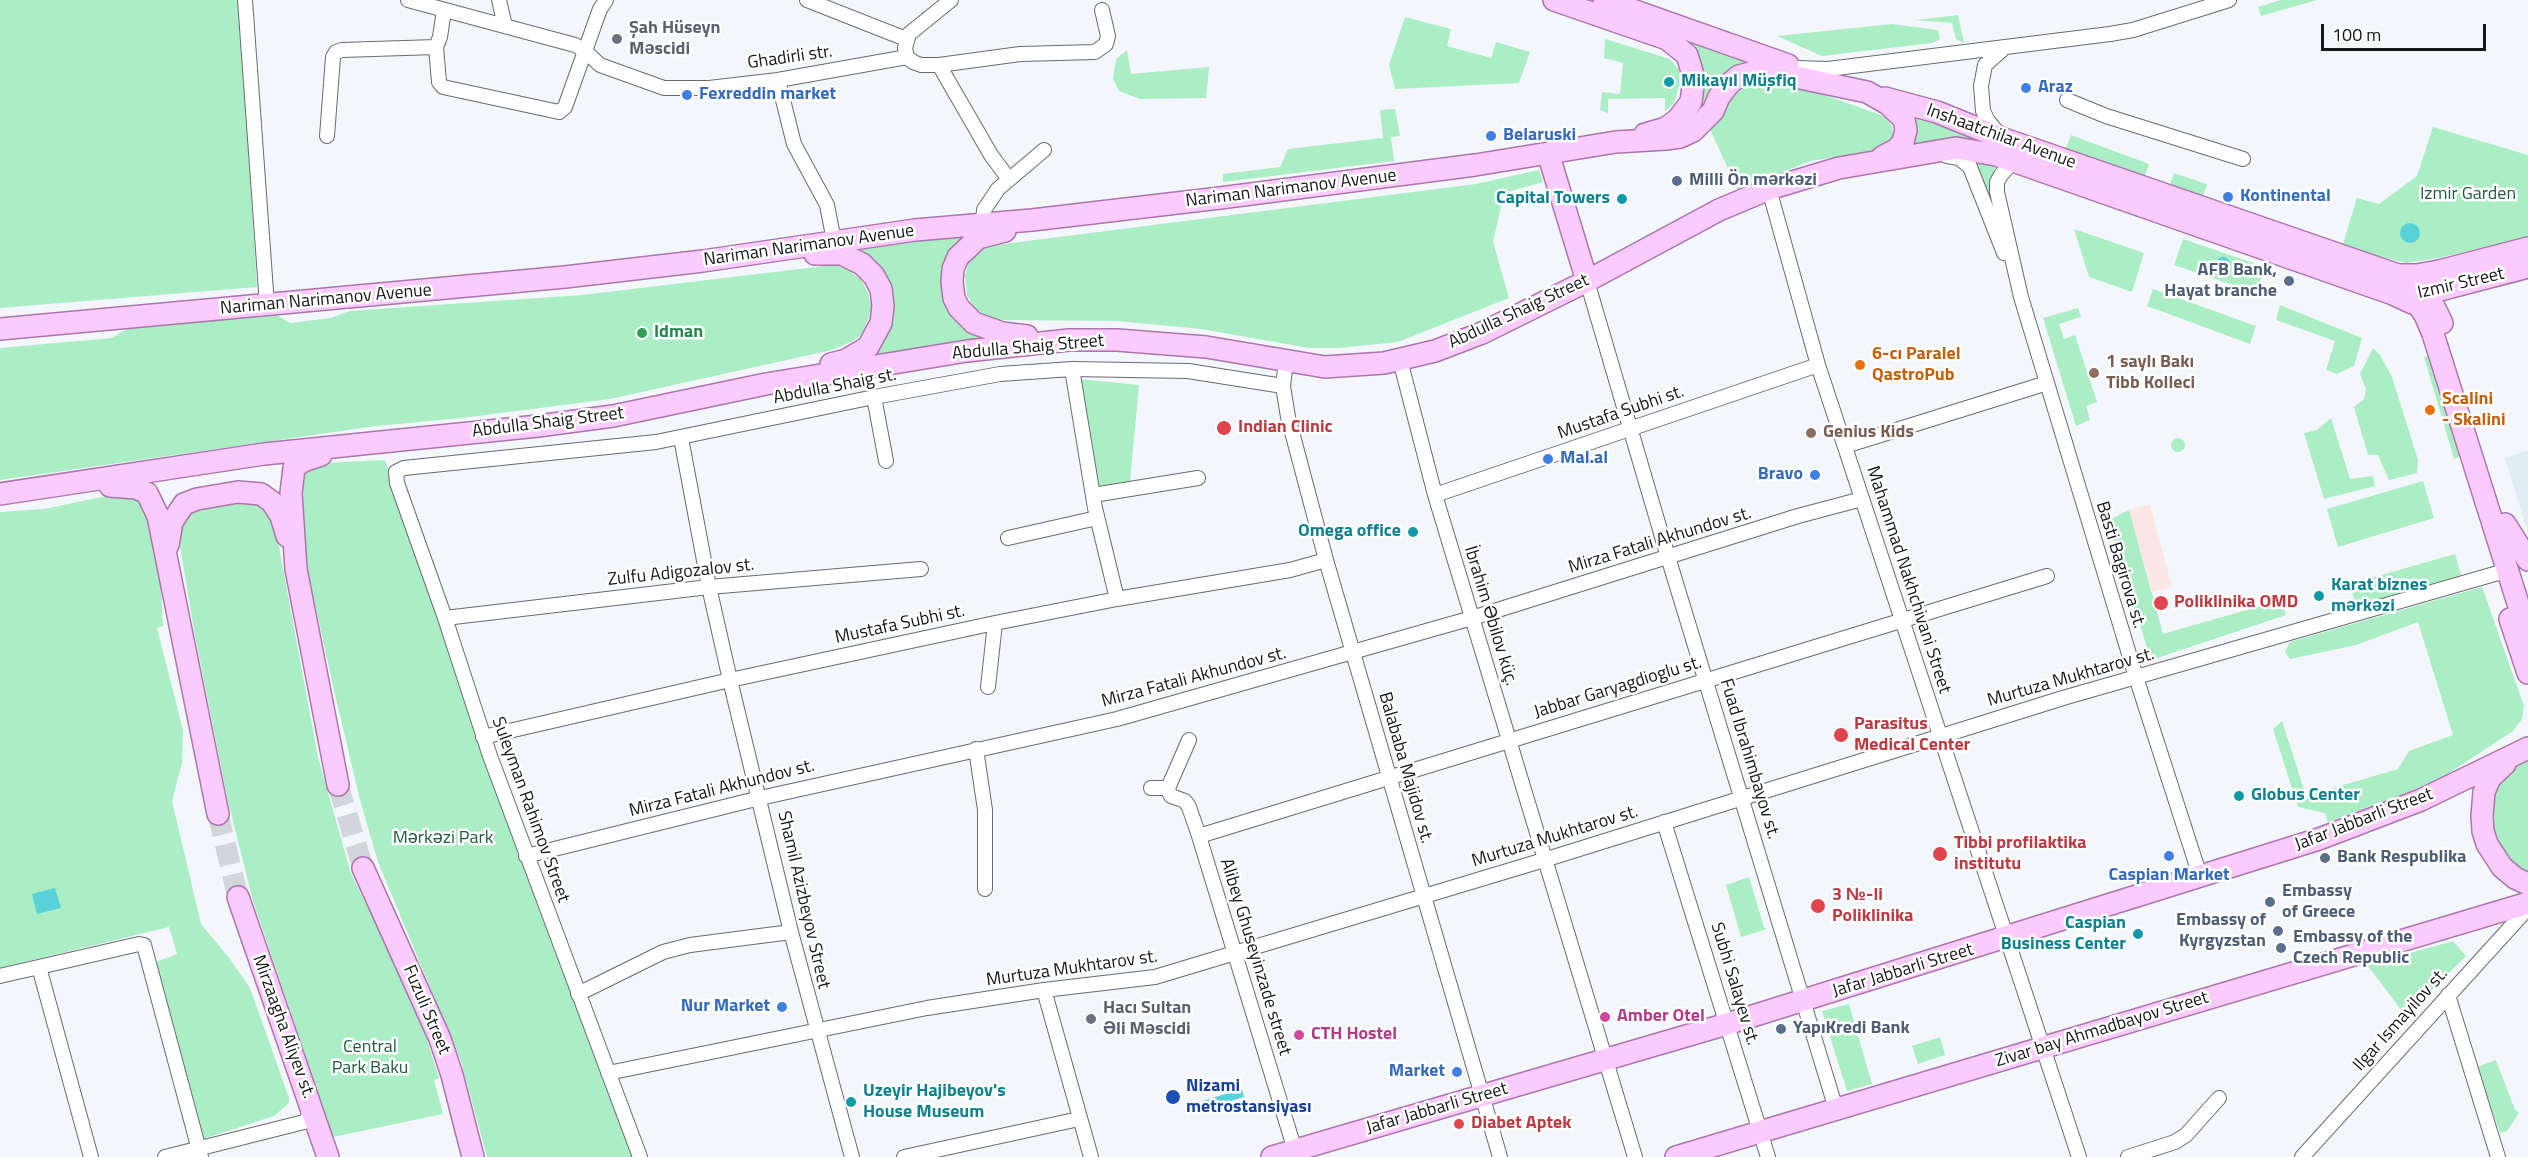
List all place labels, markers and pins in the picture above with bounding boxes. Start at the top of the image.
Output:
place label: Şah Hüseyn Məscidi [629,18,721,60]
marker: Şah Hüseyn Məscidi [610,32,624,46]
place label: Mikayıl Müşfiq [1681,71,1797,93]
marker: Mikayıl Müşfiq [1662,75,1676,89]
place label: Araz [2038,77,2073,99]
marker: Araz [2019,81,2033,95]
place label: Fexreddin market [699,84,836,106]
marker: Fexreddin market [680,88,694,102]
place label: Belaruski [1503,125,1576,147]
marker: Belaruski [1484,129,1498,143]
place label: Milli Ön mərkəzi [1689,170,1817,192]
marker: Milli Ön mərkəzi [1670,174,1684,188]
place label: Kontinental [2240,186,2331,208]
place label: Capital Towers [1496,188,1610,210]
marker: Kontinental [2221,190,2235,204]
marker: Capital Towers [1615,192,1629,206]
place label: AFB Bank, Hayat branche [2164,260,2277,302]
marker: AFB Bank, Hayat branche [2282,274,2296,288]
place label: Idman [654,322,703,344]
marker: Idman [635,326,649,340]
place label: 6-cı Paralel QastroPub [1872,344,1961,386]
place label: 1 saylı Bakı Tibb Kolleci [2106,352,2195,394]
marker: 6-cı Paralel QastroPub [1853,358,1867,372]
marker: 1 saylı Bakı Tibb Kolleci [2087,366,2101,380]
place label: Scalini - Skalini [2442,389,2506,432]
marker: Scalini - Skalini [2423,403,2437,417]
place label: Indian Clinic [1238,417,1333,439]
marker: Indian Clinic [1215,419,1233,437]
place label: Genius Kids [1823,422,1914,444]
marker: Genius Kids [1804,426,1818,440]
place label: Mal.al [1560,448,1608,470]
marker: Mal.al [1541,452,1555,466]
place label: Bravo [1758,464,1803,486]
marker: Bravo [1808,468,1822,482]
place label: Omega office [1298,521,1401,543]
marker: Omega office [1406,525,1420,539]
place label: Karat biznes mərkəzi [2331,575,2427,618]
marker: Karat biznes mərkəzi [2312,589,2326,603]
place label: Poliklinika OMD [2174,592,2298,614]
marker: Poliklinika OMD [2152,594,2170,612]
place label: Parasitus Medical Center [1854,714,1970,756]
marker: Parasitus Medical Center [1832,726,1850,744]
place label: Globus Center [2251,785,2360,807]
marker: Globus Center [2232,789,2246,803]
place label: Tibbi profilaktika institutu [1954,833,2086,876]
marker: Tibbi profilaktika institutu [1931,845,1949,863]
place label: Bank Respublika [2337,847,2467,869]
marker: Caspian Market [2162,849,2176,863]
marker: Bank Respublika [2318,851,2332,865]
place label: Caspian Market [2108,865,2230,887]
place label: Embassy of Greece [2282,881,2355,924]
place label: 3 №-li Poliklinika [1832,885,1914,928]
marker: Embassy of Greece [2263,895,2277,909]
marker: 3 №-li Poliklinika [1809,897,1827,915]
place label: Embassy of Kyrgyzstan [2176,910,2266,952]
place label: Caspian Business Center [2001,913,2126,956]
marker: Embassy of Kyrgyzstan [2271,924,2285,938]
marker: Caspian Business Center [2131,927,2145,941]
place label: Embassy of the Czech Republic [2293,927,2413,970]
marker: Embassy of the Czech Republic [2274,941,2288,955]
place label: Nur Market [681,996,770,1018]
place label: Hacı Sultan Əli Məscidi [1103,998,1191,1040]
marker: Nur Market [775,1000,789,1014]
place label: Amber Otel [1617,1006,1705,1028]
marker: Amber Otel [1598,1010,1612,1024]
marker: Hacı Sultan Əli Məscidi [1084,1012,1098,1026]
place label: YapıKredi Bank [1793,1018,1910,1040]
marker: YapıKredi Bank [1774,1022,1788,1036]
place label: CTH Hostel [1311,1024,1397,1046]
marker: CTH Hostel [1292,1028,1306,1042]
place label: Market [1389,1061,1445,1083]
marker: Market [1450,1065,1464,1079]
place label: Nizami metrostansiyası [1186,1076,1312,1118]
place label: Uzeyir Hajibeyov's House Museum [863,1081,1006,1124]
marker: Nizami metrostansiyası [1164,1088,1182,1106]
marker: Uzeyir Hajibeyov's House Museum [844,1095,858,1109]
place label: Diabet Aptek [1471,1113,1571,1135]
marker: Diabet Aptek [1452,1117,1466,1131]

